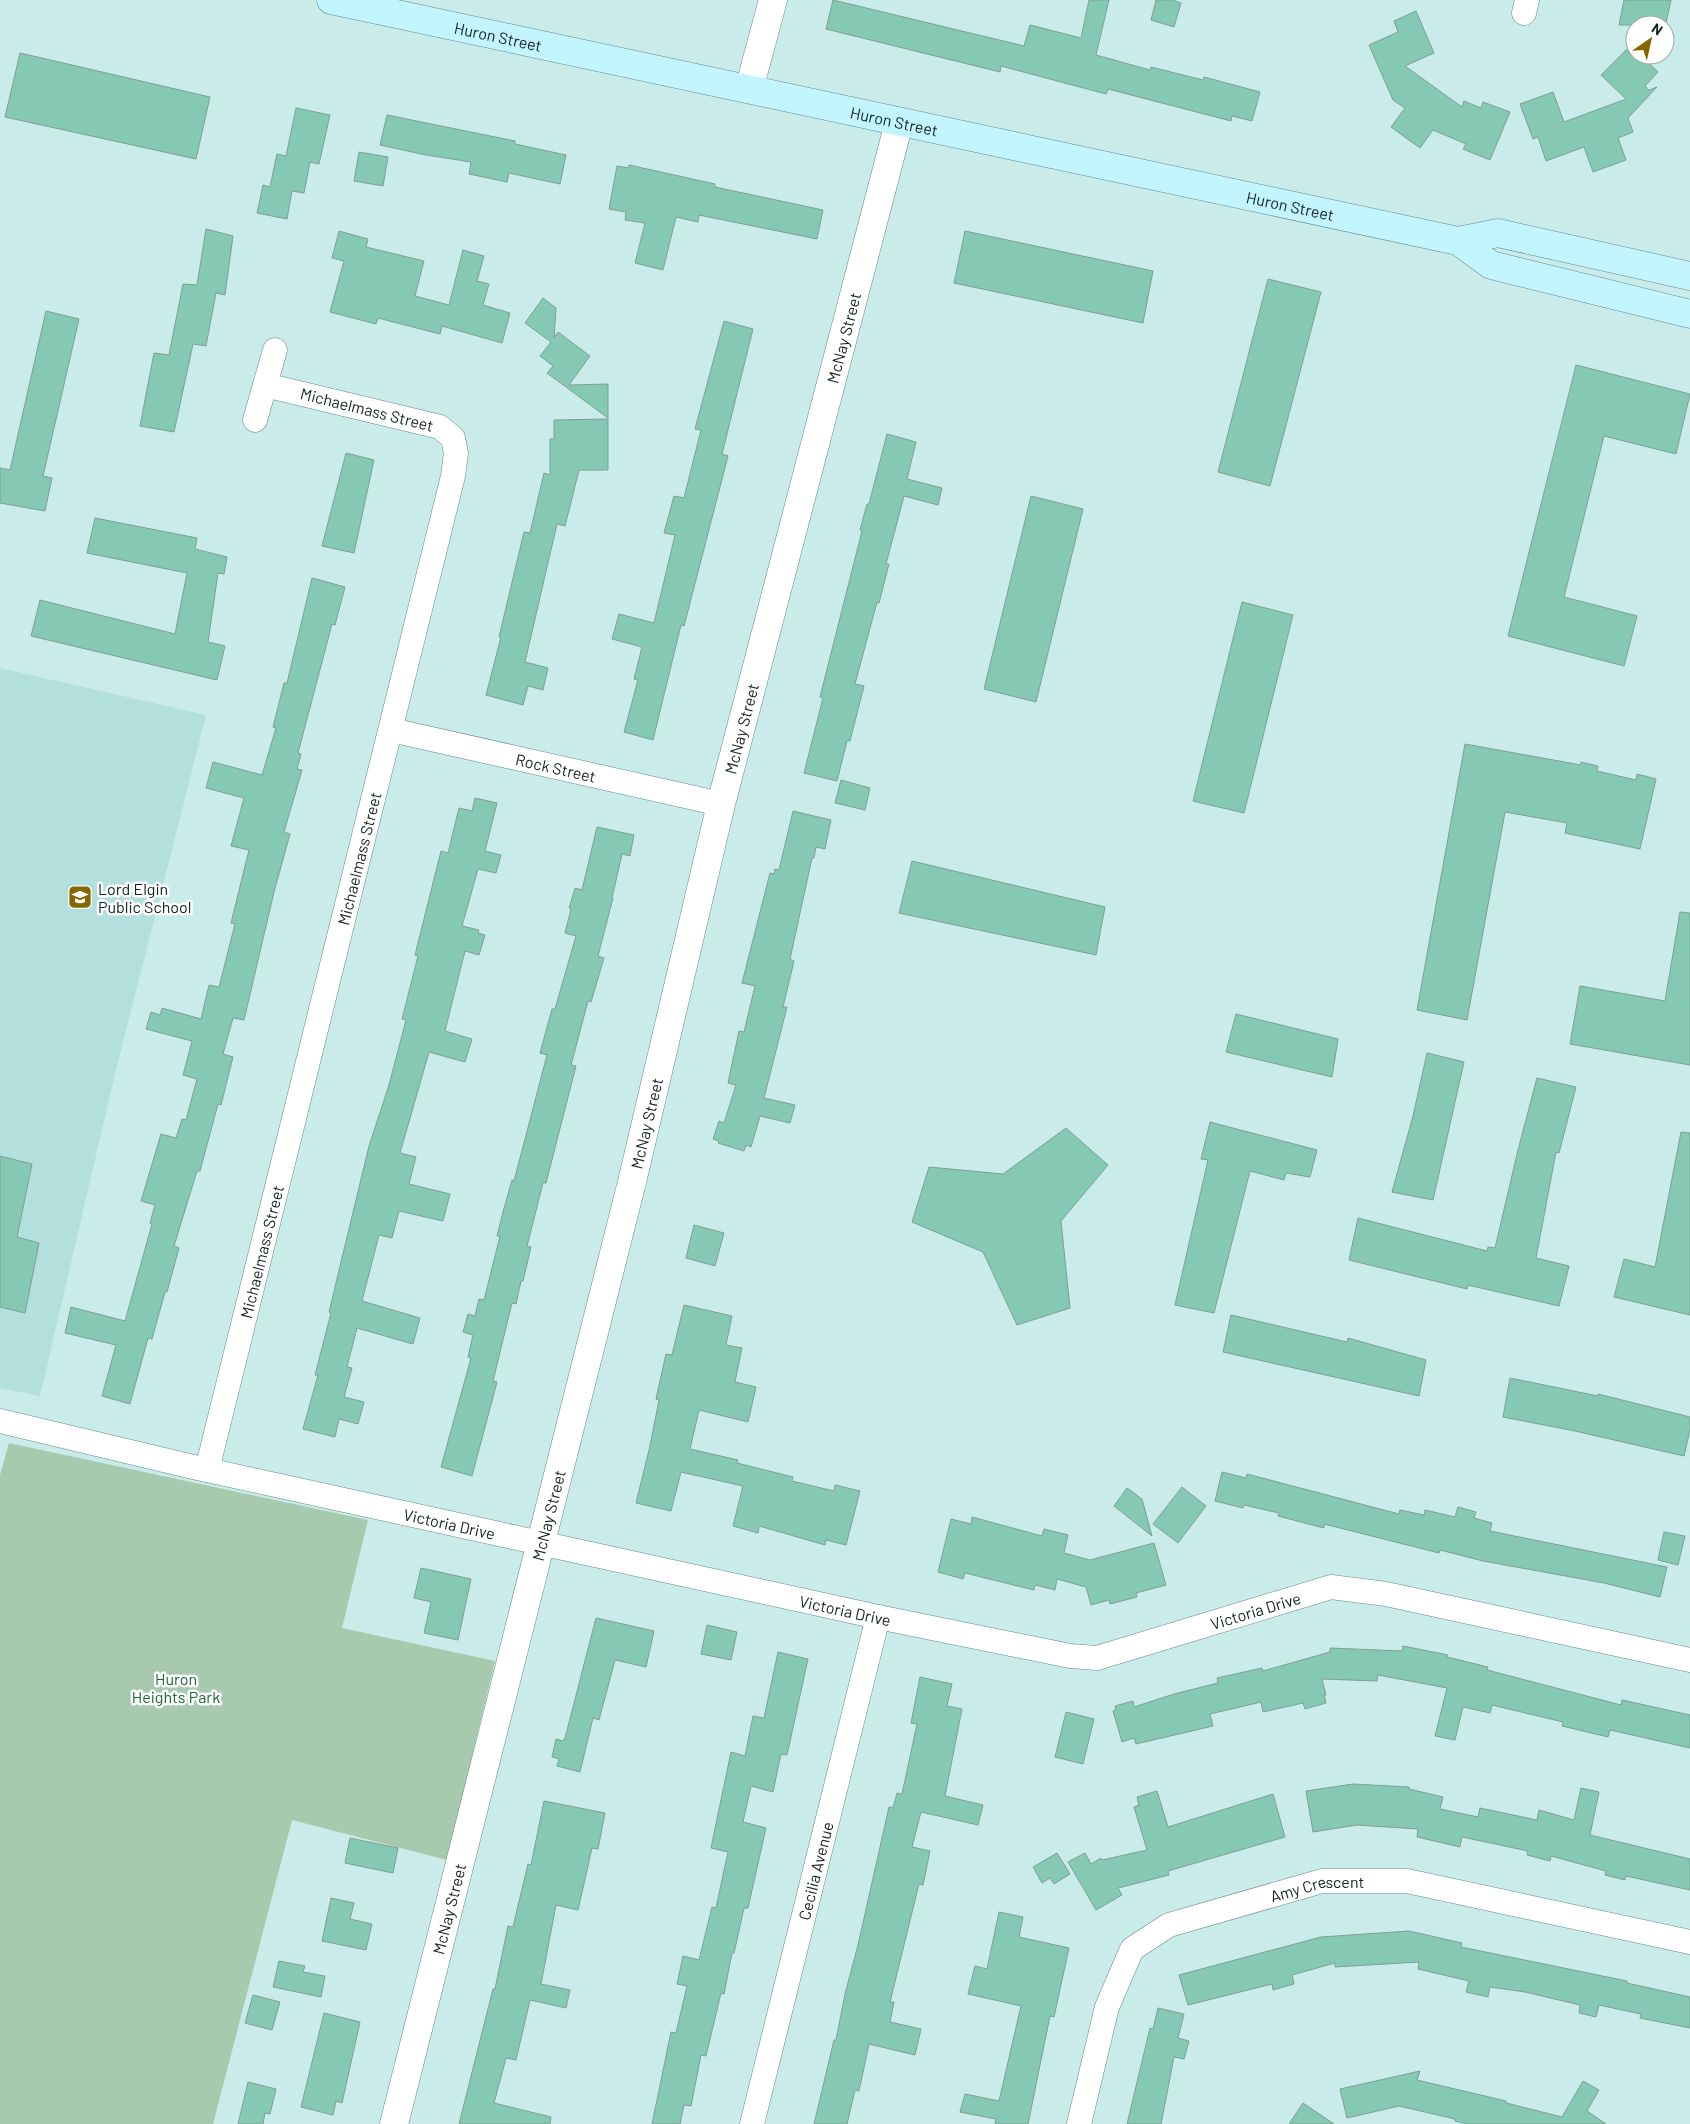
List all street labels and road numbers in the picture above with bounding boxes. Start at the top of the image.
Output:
street label: Huron Street [453,17,544,54]
street label: Huron Street [849,102,940,139]
street label: Huron Street [1245,187,1336,224]
street label: McNay Street [822,290,864,385]
street label: Michaelmass Street [299,383,435,435]
street label: McNay Street [720,681,762,776]
street label: Rock Street [514,749,598,785]
street label: Michaelmass Street [333,790,384,927]
street label: McNay Street [626,1076,666,1171]
street label: Michaelmass Street [235,1183,287,1320]
street label: McNay Street [527,1468,568,1563]
street label: Victoria Drive [402,1504,497,1542]
street label: Victoria Drive [1208,1587,1303,1633]
street label: Victoria Drive [798,1591,893,1629]
street label: Cecilia Avenue [794,1820,836,1922]
street label: McNay Street [428,1861,469,1956]
street label: Amy Crescent [1268,1871,1364,1905]

